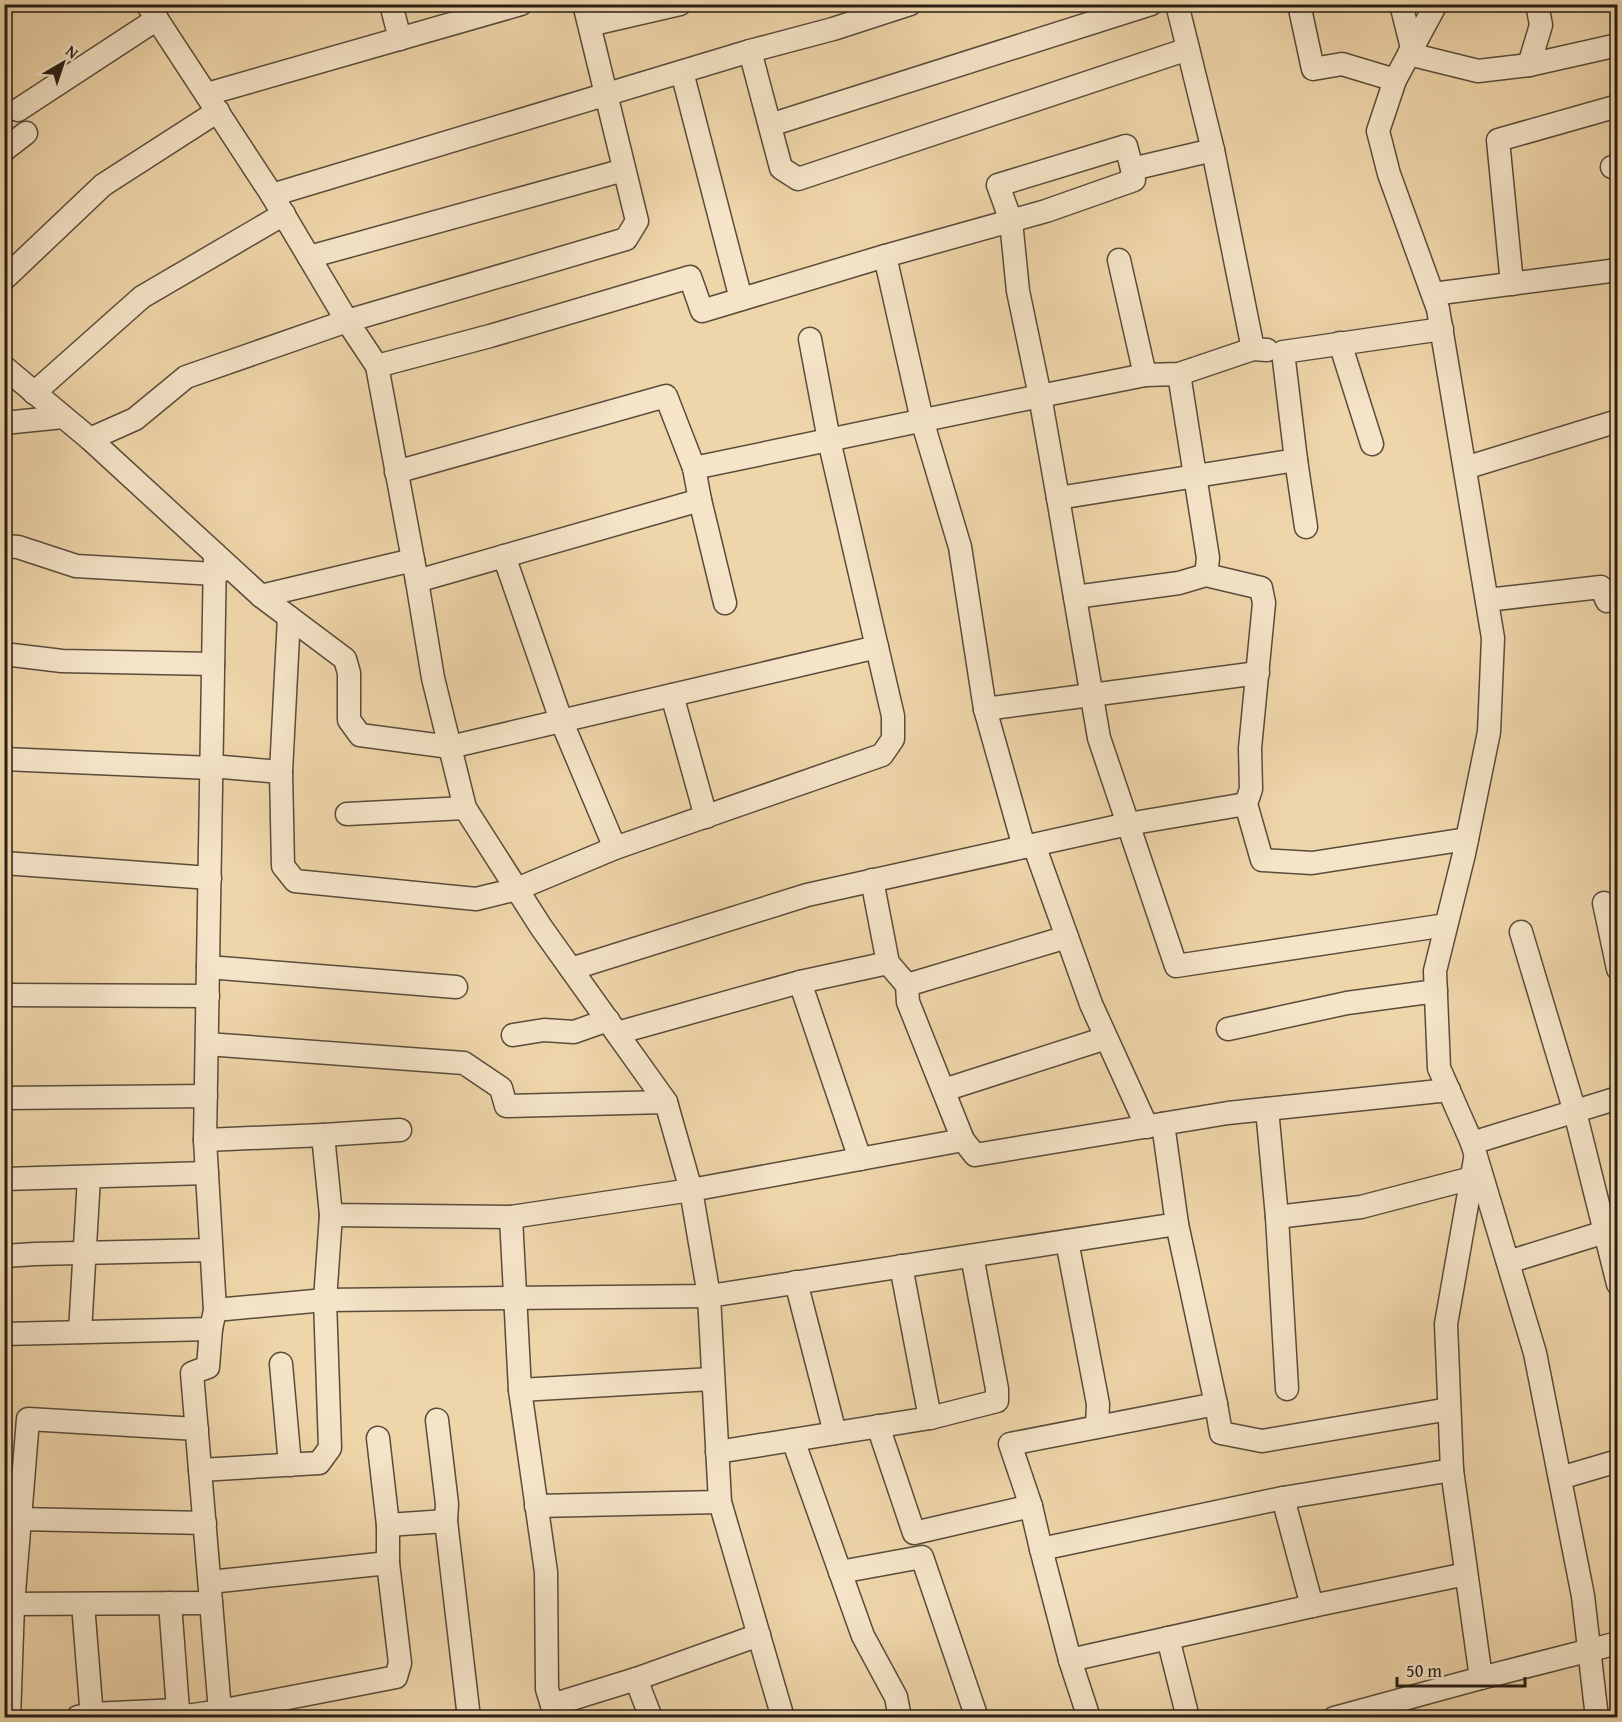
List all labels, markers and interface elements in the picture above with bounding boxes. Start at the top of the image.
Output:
north arrow [33,33,93,93]
text: N [61,39,84,64]
scale bar [1397,1650,1524,1688]
text: 50 m [1406,1657,1442,1684]

